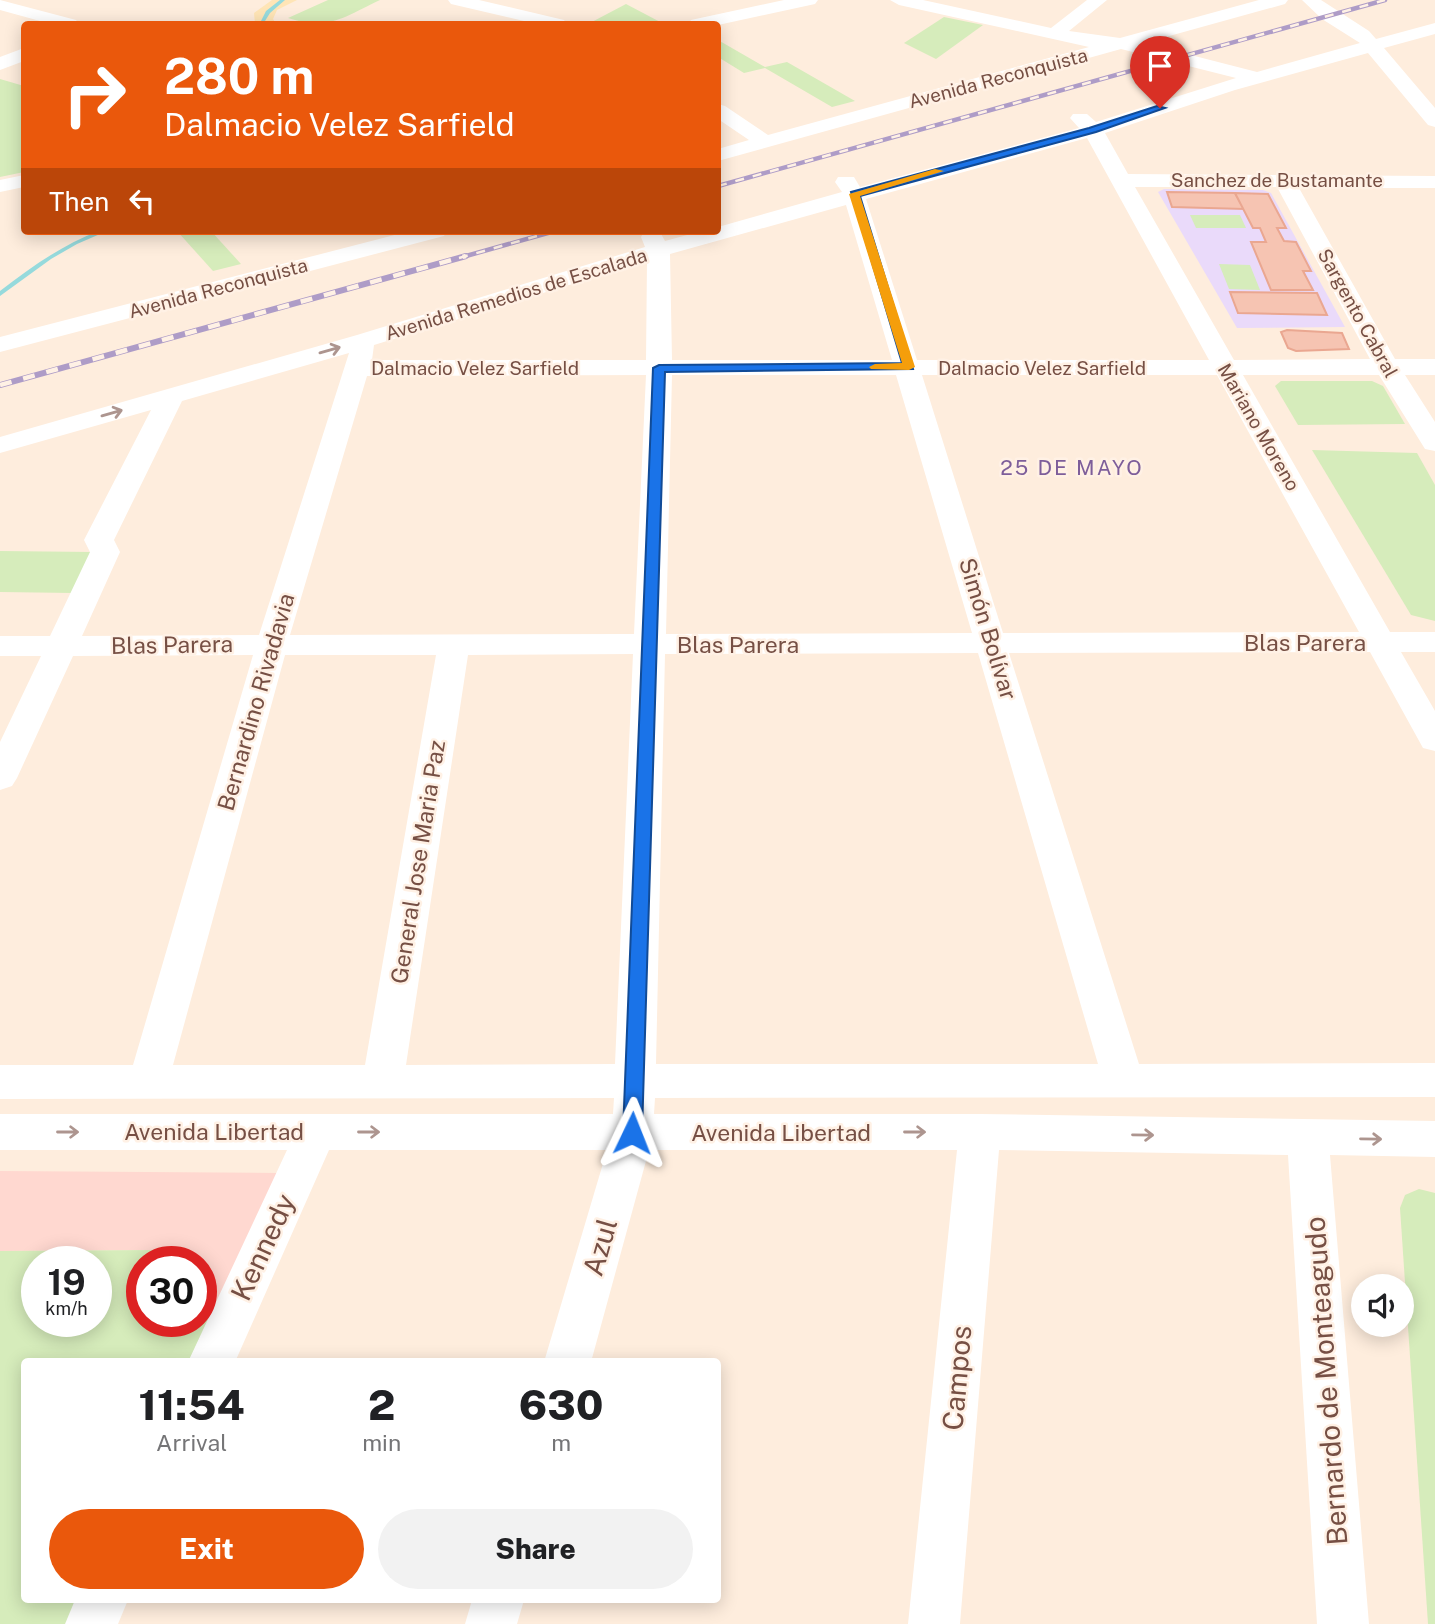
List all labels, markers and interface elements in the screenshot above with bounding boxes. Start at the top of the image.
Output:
pin [1130,36,1190,108]
street label: Avenida Reconquista [906,44,1090,112]
text: 280 m [164,47,314,105]
icon: arrive [1141,47,1179,85]
icon: right [49,49,140,140]
text: Dalmacio Velez Sarfield [164,106,515,143]
street label: Sanchez de Bustamante [1171,169,1383,191]
icon: left [123,182,161,220]
text: Then [49,186,109,217]
street label: Avenida Remedios de Escalada [383,244,649,344]
street label: Sargento Cabral [1314,245,1402,381]
street label: Avenida Reconquista [126,254,310,322]
one-way arrow [319,343,341,356]
street label: Dalmacio Velez Sarfield [371,357,579,379]
street label: Dalmacio Velez Sarfield [938,357,1146,379]
street label: Mariano Moreno [1214,359,1304,495]
one-way arrow [100,406,122,419]
district label: 25 DE MAYO [1000,455,1144,480]
street label: Simón Bolívar [954,555,1023,703]
street label: Bernardino Rivadavia [212,590,299,814]
street label: Blas Parera [1244,629,1366,656]
street label: Blas Parera [111,630,233,659]
street label: Blas Parera [677,631,799,658]
street label: General Jose Maria Paz [385,738,450,986]
position arrow [595,1096,669,1170]
street label: Avenida Libertad [124,1118,304,1145]
street label: Avenida Libertad [691,1119,871,1146]
one-way arrow [56,1125,79,1139]
one-way arrow [357,1125,380,1139]
one-way arrow [903,1125,926,1139]
one-way arrow [1131,1128,1154,1142]
one-way arrow [1360,1132,1383,1145]
street label: Kennedy [223,1188,302,1305]
street label: Azul [576,1214,623,1279]
street label: Bernardo de Monteagudo [1298,1216,1353,1547]
speed limit sign: 30 [126,1246,217,1337]
text: 19 [47,1262,86,1303]
map controls [1351,1274,1414,1337]
button: sound [1351,1274,1414,1337]
text: km/h [45,1298,88,1319]
street label: Campos [935,1324,978,1432]
text: 11:54 [139,1380,245,1429]
text: 2 [368,1380,395,1429]
text: 630 [519,1380,603,1429]
text: Arrival [156,1429,227,1456]
text: min [362,1429,401,1456]
text: m [551,1429,571,1456]
button: Exit [49,1509,364,1589]
button: Share [378,1509,693,1589]

